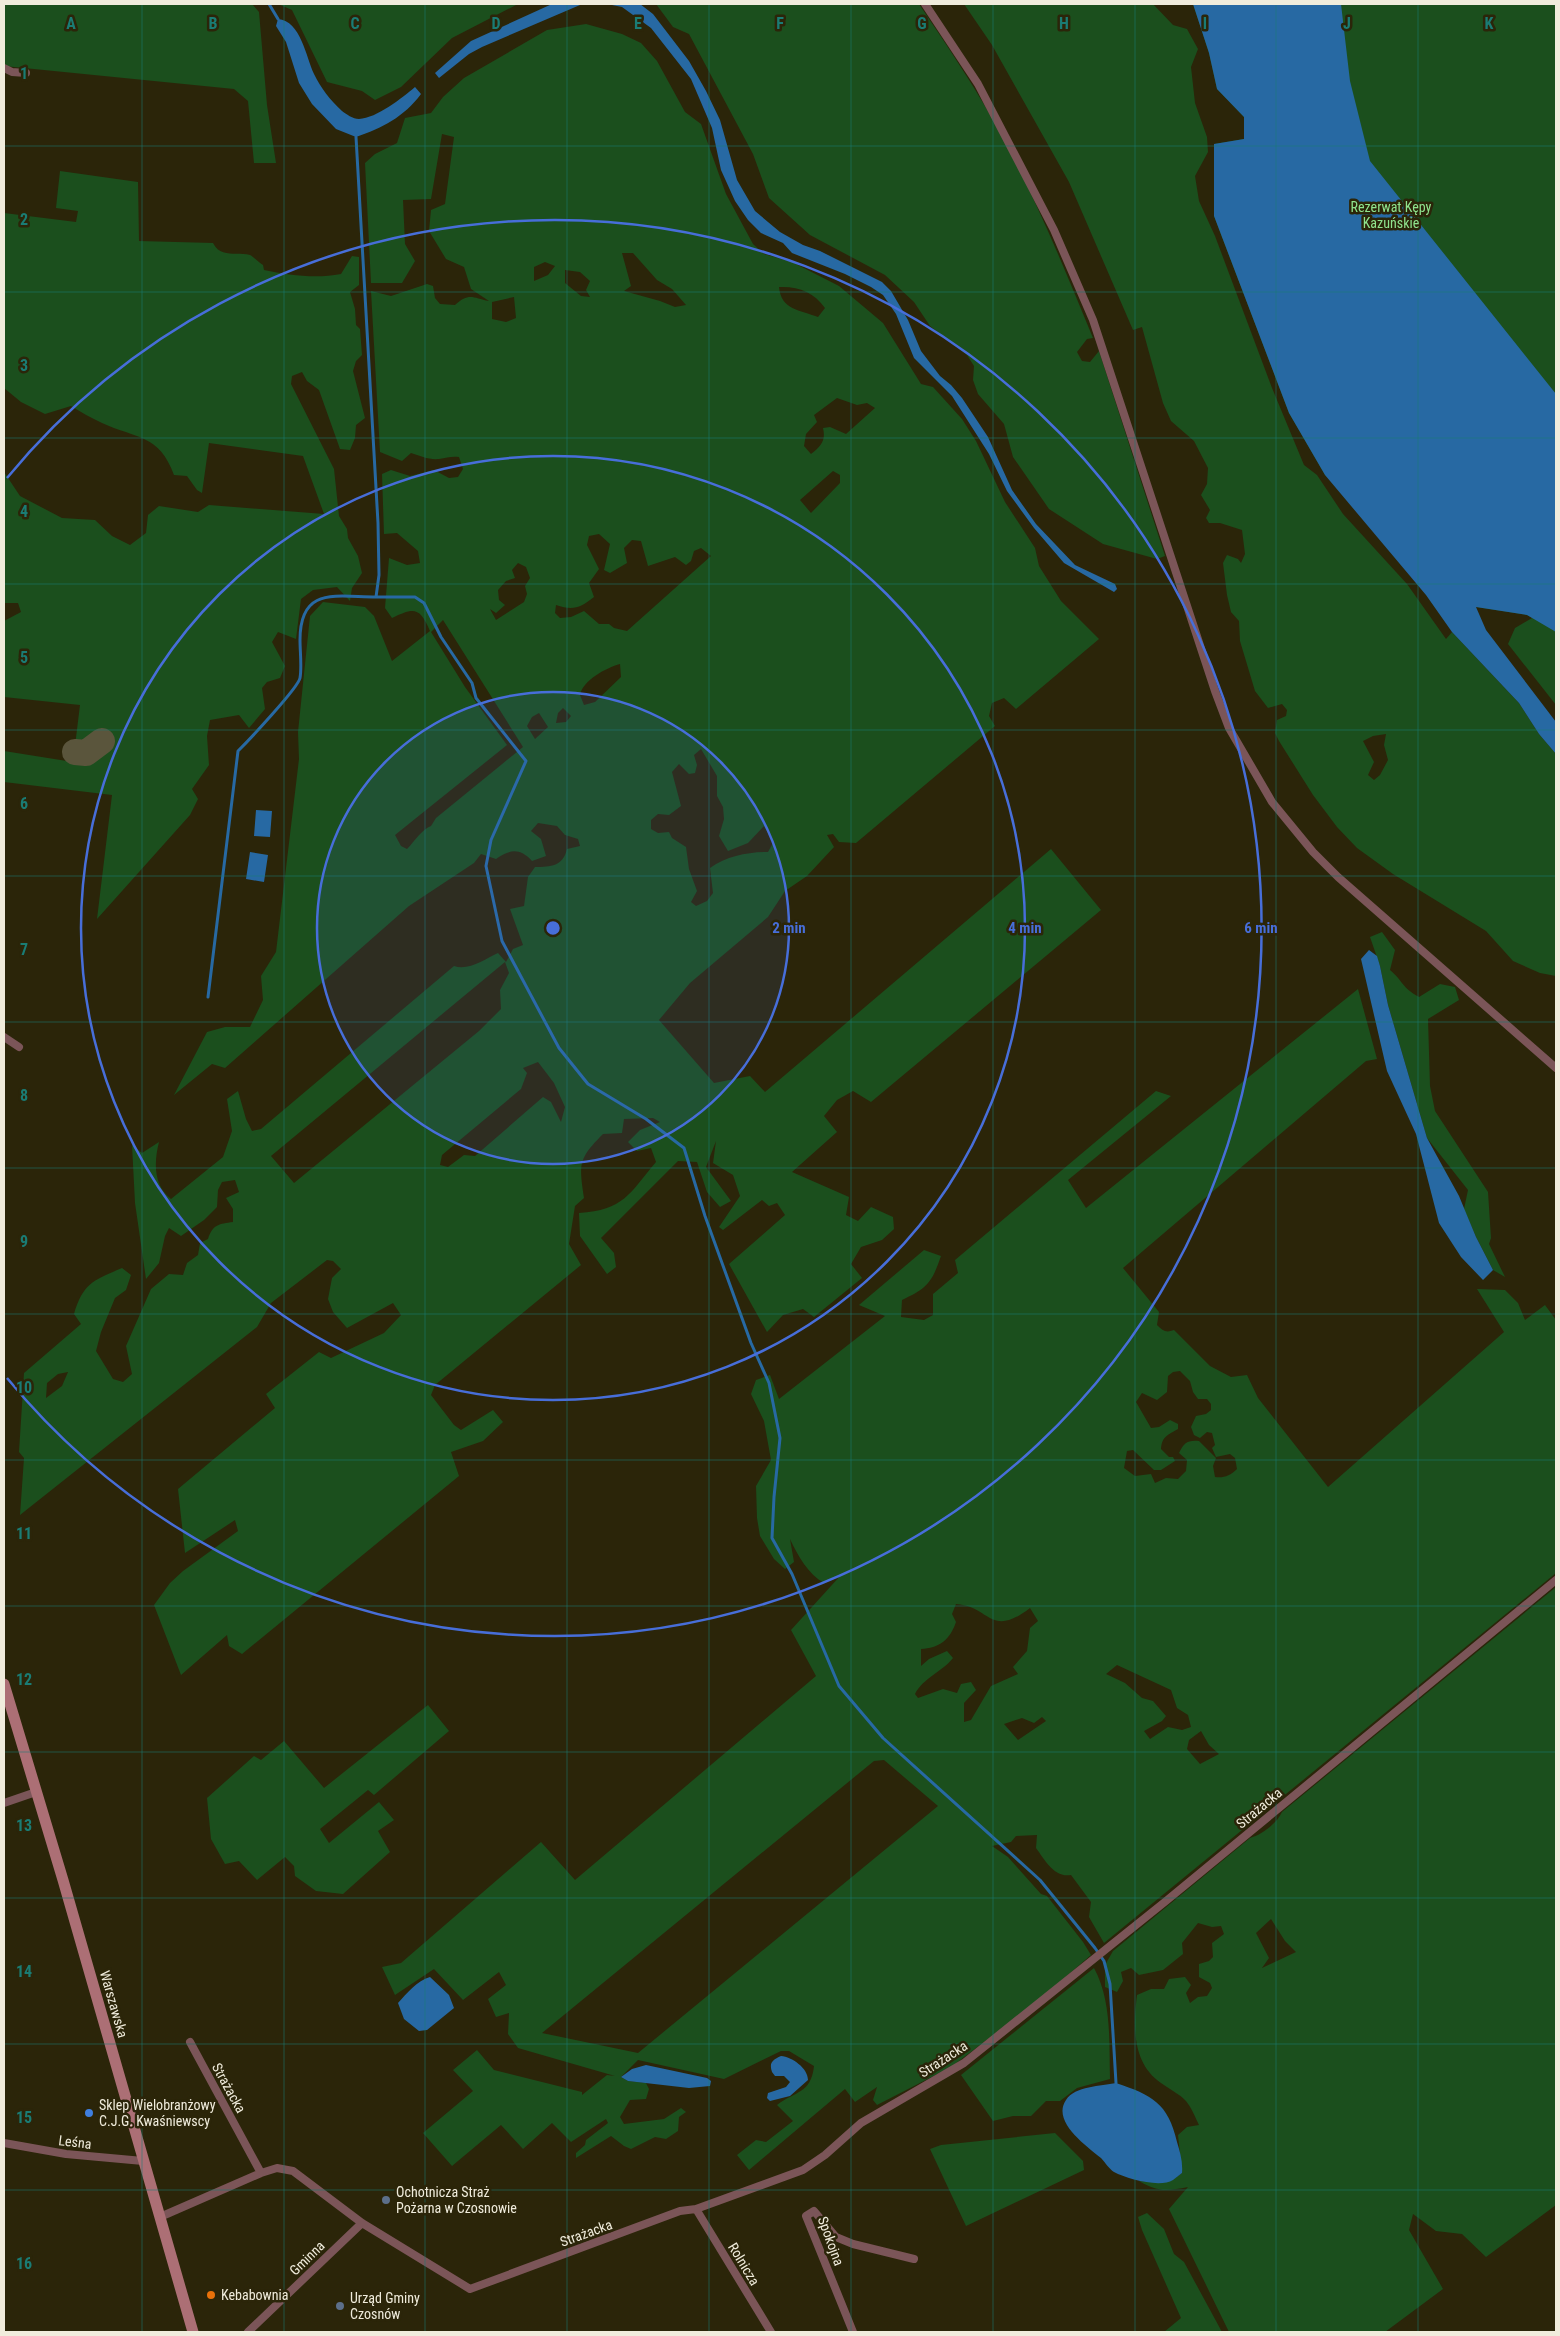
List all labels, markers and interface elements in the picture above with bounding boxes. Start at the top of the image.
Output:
text: A [66,14,76,33]
text: B [209,14,218,33]
text: C [350,14,360,33]
text: D [491,14,501,33]
text: E [634,14,642,33]
text: F [776,14,784,33]
text: G [917,14,927,33]
text: H [1059,14,1069,33]
text: I [1203,14,1207,33]
text: J [1343,14,1351,33]
text: K [1485,14,1494,33]
text: 1 [20,64,28,83]
park label: Rezerwat Kępy Kazuńskie [1351,199,1432,231]
text: 2 [20,210,28,229]
text: 3 [20,356,28,375]
text: 4 [20,502,28,521]
text: 5 [20,648,28,667]
text: 6 [20,794,28,813]
centre of rings [544,919,562,937]
text: 2 min [772,919,806,937]
text: 4 min [1008,919,1042,937]
text: 6 min [1244,919,1278,937]
text: 7 [20,940,28,959]
text: 8 [20,1086,28,1105]
text: 9 [20,1232,28,1251]
text: 10 [16,1378,32,1397]
text: 11 [16,1524,32,1543]
text: 12 [16,1670,32,1689]
street label: Strażacka [1233,1784,1285,1832]
text: 13 [16,1816,32,1835]
text: 14 [16,1962,32,1981]
street label: Warszawska [97,1969,131,2039]
street label: Strażacka [916,2037,970,2081]
street label: Strażacka [209,2060,249,2116]
place label: Sklep Wielobranżowy C.J.G. Kwaśniewscy [99,2097,216,2129]
marker: Sklep Wielobranżowy C.J.G. Kwaśniewscy [83,2107,95,2119]
text: 15 [16,2108,32,2127]
street label: Leśna [58,2132,92,2152]
place label: Ochotnicza Straż Pożarna w Czosnowie [396,2184,517,2216]
marker: Ochotnicza Straż Pożarna w Czosnowie [380,2194,392,2206]
street label: Spokojna [815,2214,847,2268]
street label: Strażacka [558,2216,614,2250]
street label: Gminna [286,2238,328,2278]
street label: Rolnicza [725,2240,763,2288]
text: 16 [16,2254,32,2273]
place label: Kebabownia [221,2287,288,2303]
marker: Kebabownia [205,2289,217,2301]
place label: Urząd Gminy Czosnów [350,2290,420,2322]
marker: Urząd Gminy Czosnów [334,2300,346,2312]

